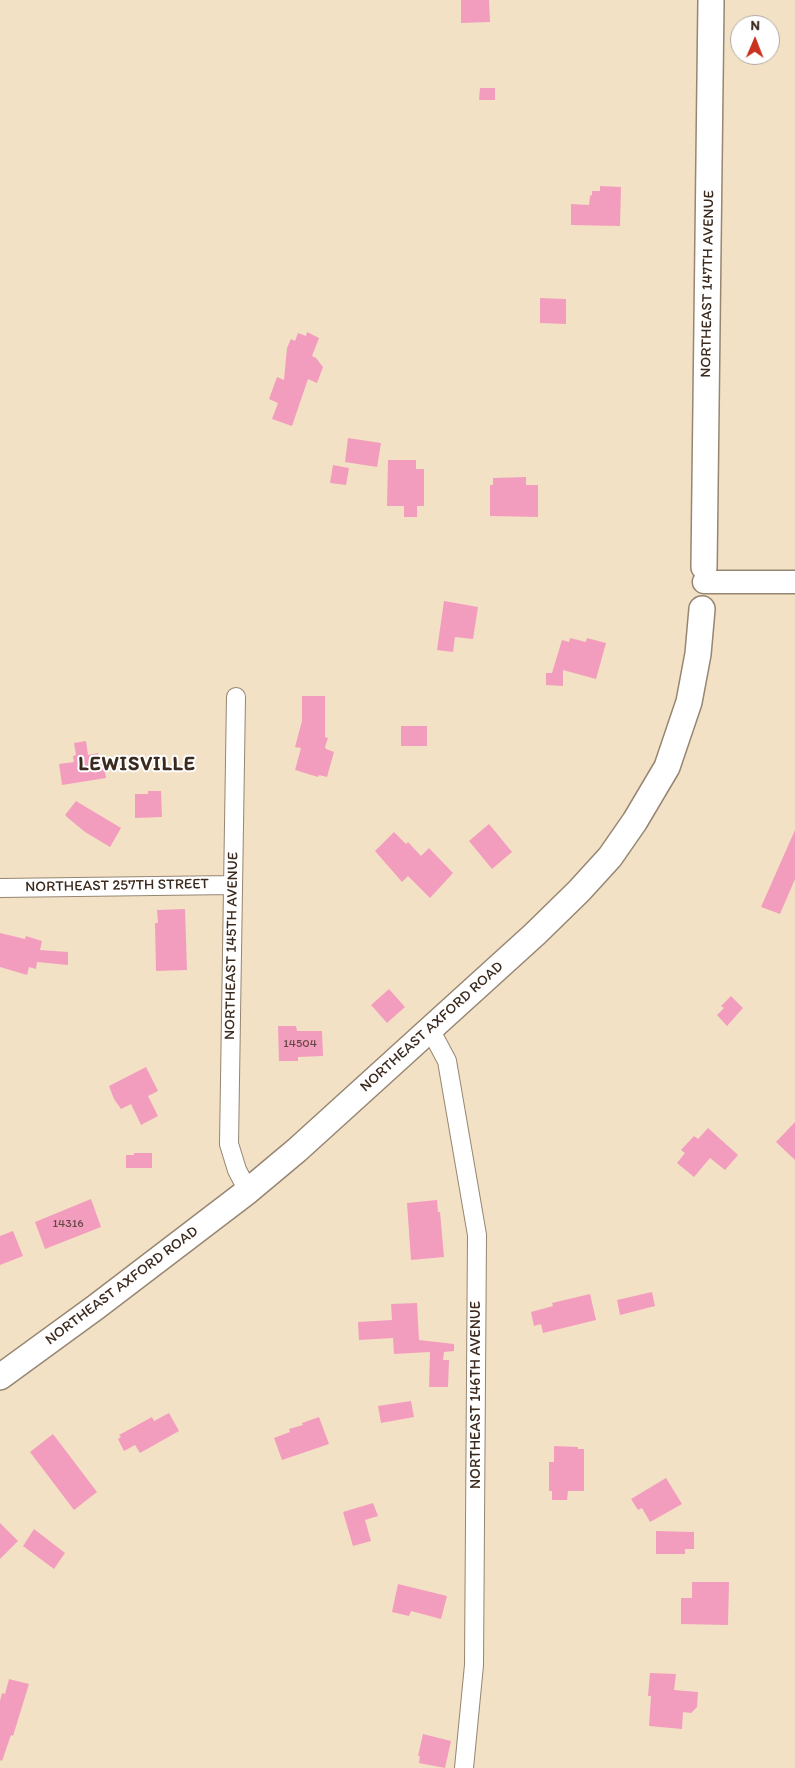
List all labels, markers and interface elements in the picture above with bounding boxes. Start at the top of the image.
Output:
north arrow [730,15,780,65]
text: N [750,17,760,34]
street label: NORTHEAST 147TH AVENUE [697,190,719,378]
district label: LEWISVILLE [78,753,196,777]
street label: NORTHEAST 145TH AVENUE [221,852,243,1040]
street label: NORTHEAST 257TH STREET [25,875,209,897]
street label: NORTHEAST AXFORD ROAD [357,958,507,1096]
house number: 14504 [283,1037,317,1051]
house number: 14316 [52,1217,84,1231]
street label: NORTHEAST AXFORD ROAD [42,1223,202,1349]
street label: NORTHEAST 146TH AVENUE [467,1301,485,1489]

